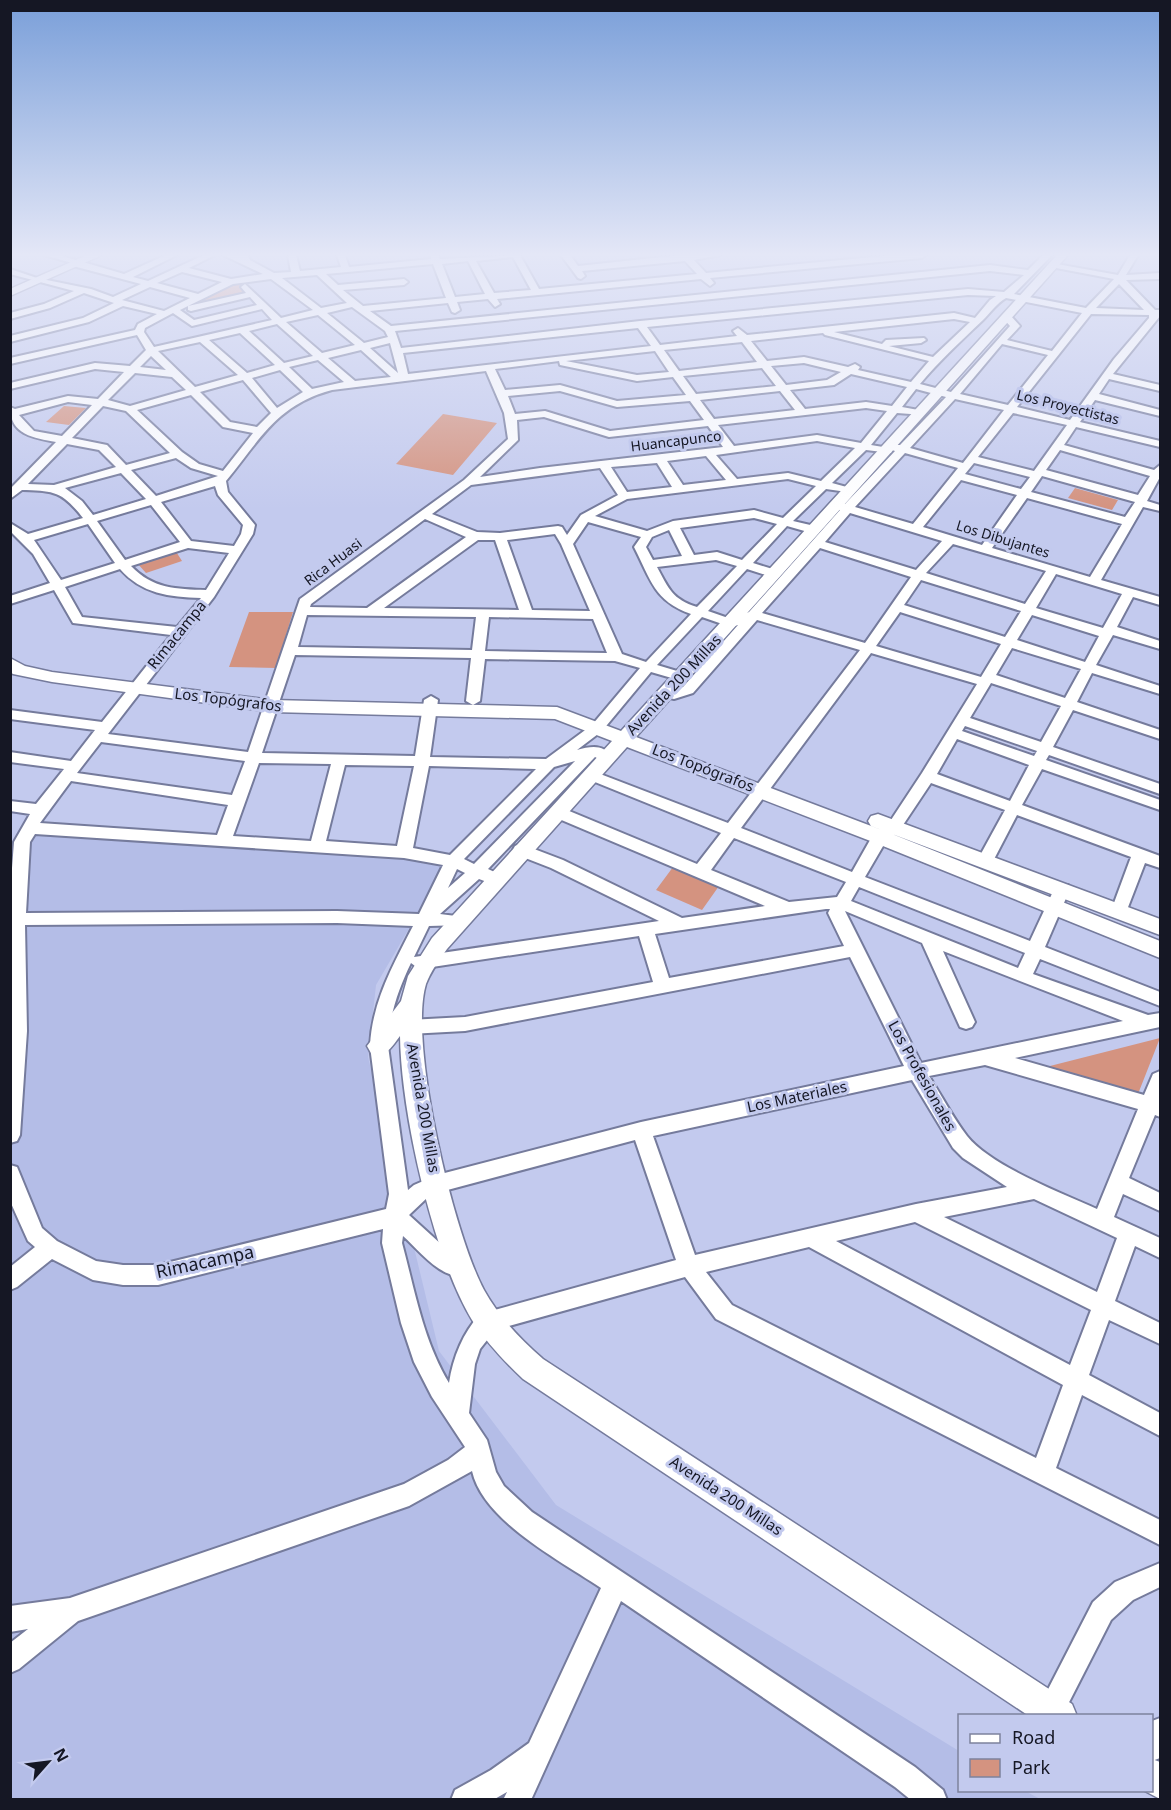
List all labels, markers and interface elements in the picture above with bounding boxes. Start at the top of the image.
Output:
street label: Los Proyectistas [1015,385,1122,429]
street label: Huancapunco [630,426,722,455]
street label: Los Dibujantes [954,515,1053,562]
street label: Rica Huasi [300,534,365,590]
street label: Rimacampa [142,596,210,673]
street label: Avenida 200 Millas [621,630,725,739]
street label: Los Topógrafos [173,683,283,715]
street label: Los Topógrafos [650,738,757,796]
street label: Los Profesionales [884,1017,961,1134]
street label: Avenida 200 Millas [403,1042,445,1174]
street label: Los Materiales [745,1076,849,1116]
street label: Rimacampa [154,1239,256,1283]
street label: Avenida 200 Millas [666,1451,787,1539]
legend [958,1714,1153,1792]
text: Road [1012,1725,1055,1749]
north arrow [18,1732,78,1792]
text: N [48,1744,74,1766]
text: Park [1012,1755,1050,1779]

